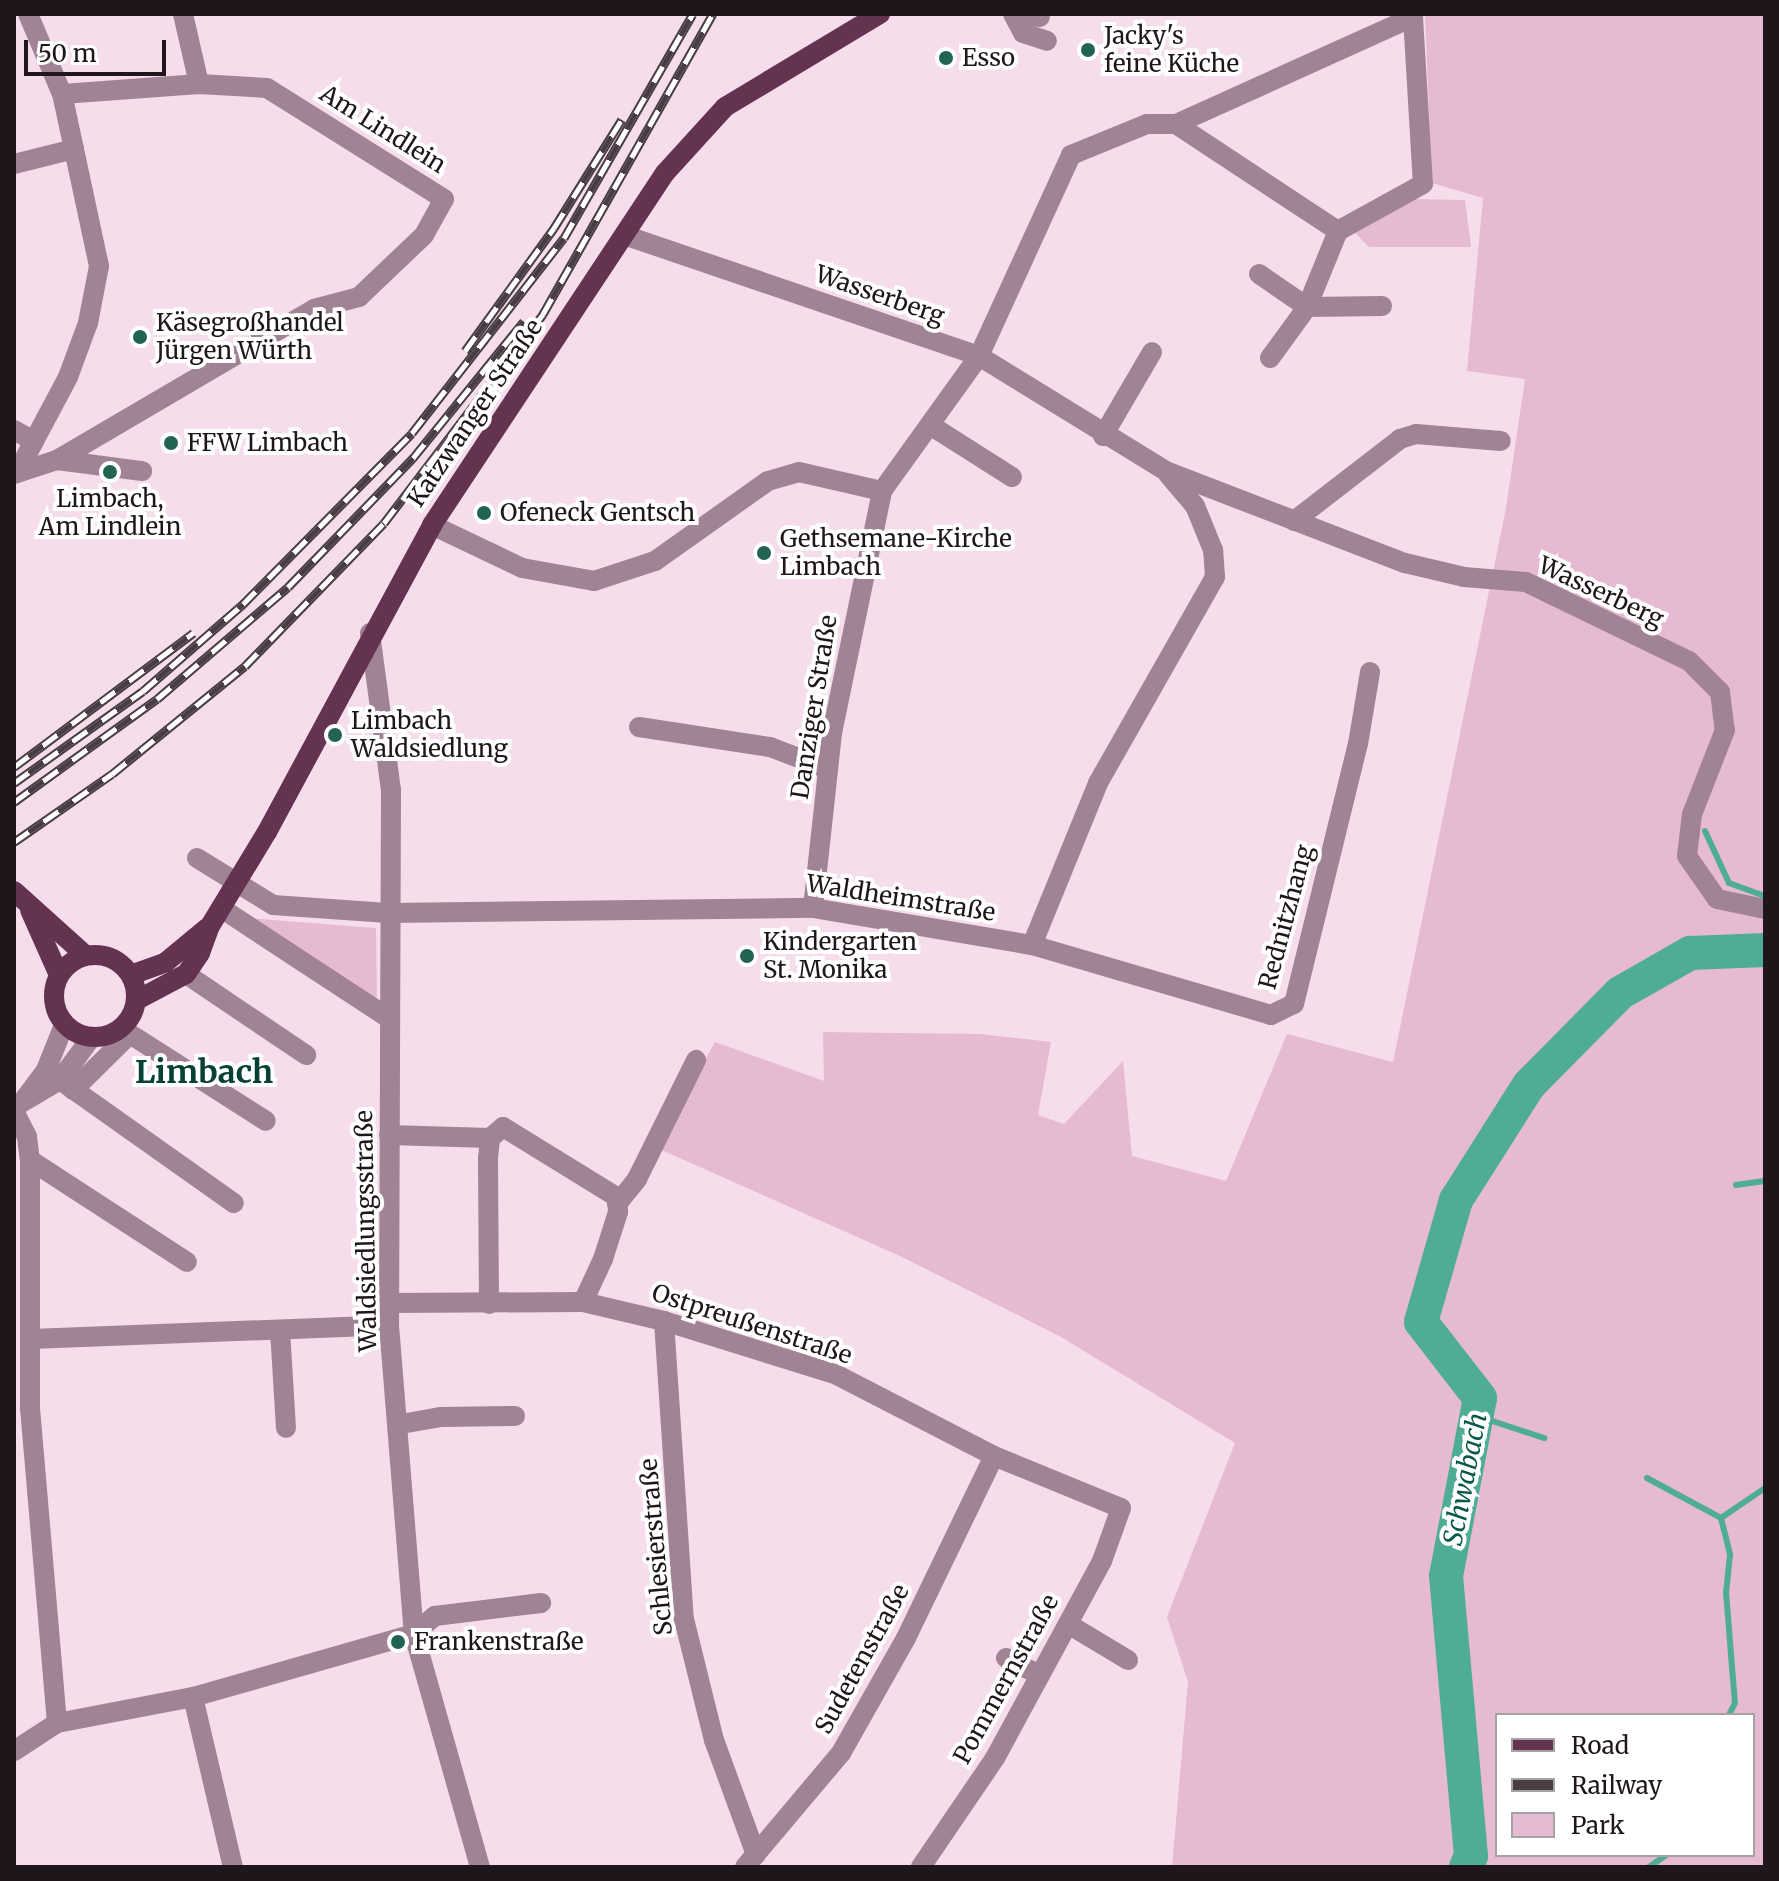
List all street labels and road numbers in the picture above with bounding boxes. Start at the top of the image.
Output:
street label: Am Lindlein [315,79,451,179]
street label: Wasserberg [812,259,948,331]
street label: Katzwanger Straße [402,314,548,512]
street label: Wasserberg [1534,550,1668,634]
street label: Danziger Straße [785,613,843,801]
street label: Rednitzhang [1253,842,1319,992]
street label: Waldheimstraße [804,869,998,927]
street label: Waldsiedlungsstraße [349,1110,383,1352]
street label: Ostpreußenstraße [648,1278,856,1370]
street label: Schlesierstraße [634,1457,678,1637]
street label: Sudetenstraße [809,1579,915,1739]
street label: Pommernstraße [948,1589,1064,1769]

